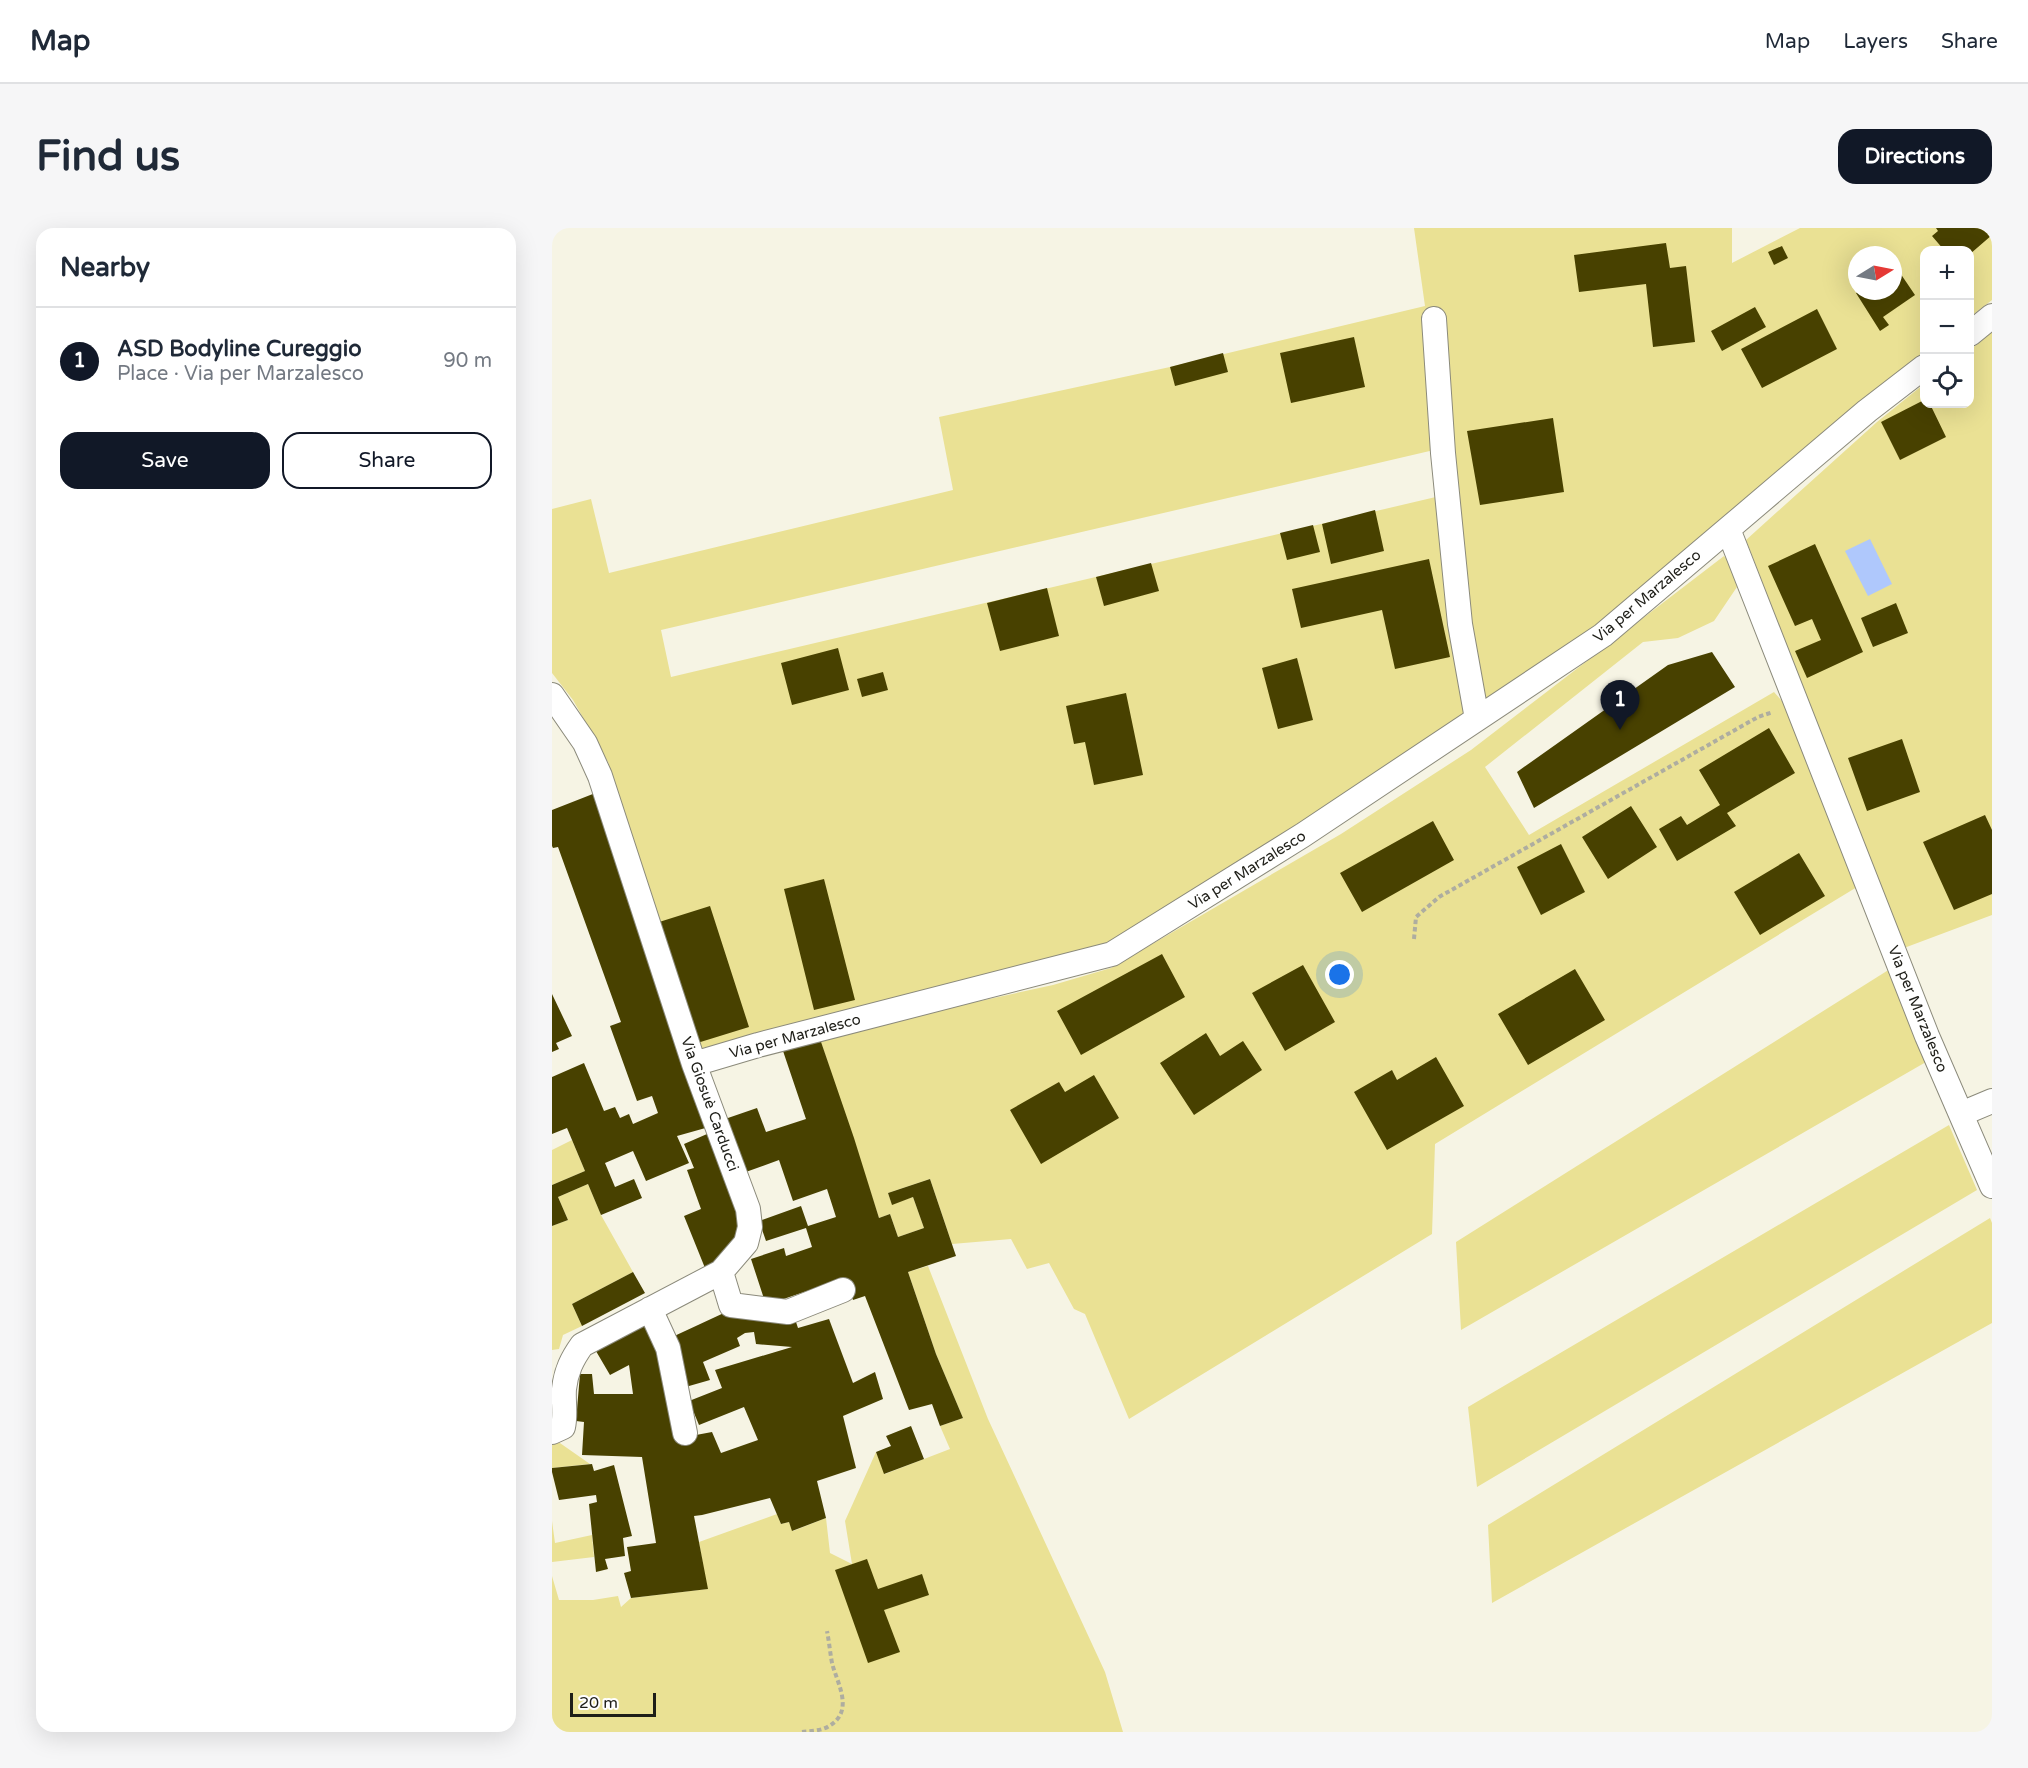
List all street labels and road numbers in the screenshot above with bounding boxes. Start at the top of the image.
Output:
street label: Via per Marzalesco [1590,546,1704,646]
street label: Via per Marzalesco [1185,827,1309,913]
street label: Via per Marzalesco [1884,943,1952,1075]
street label: Via per Marzalesco [727,1010,863,1062]
street label: Via Giosuè Carducci [677,1034,743,1174]

